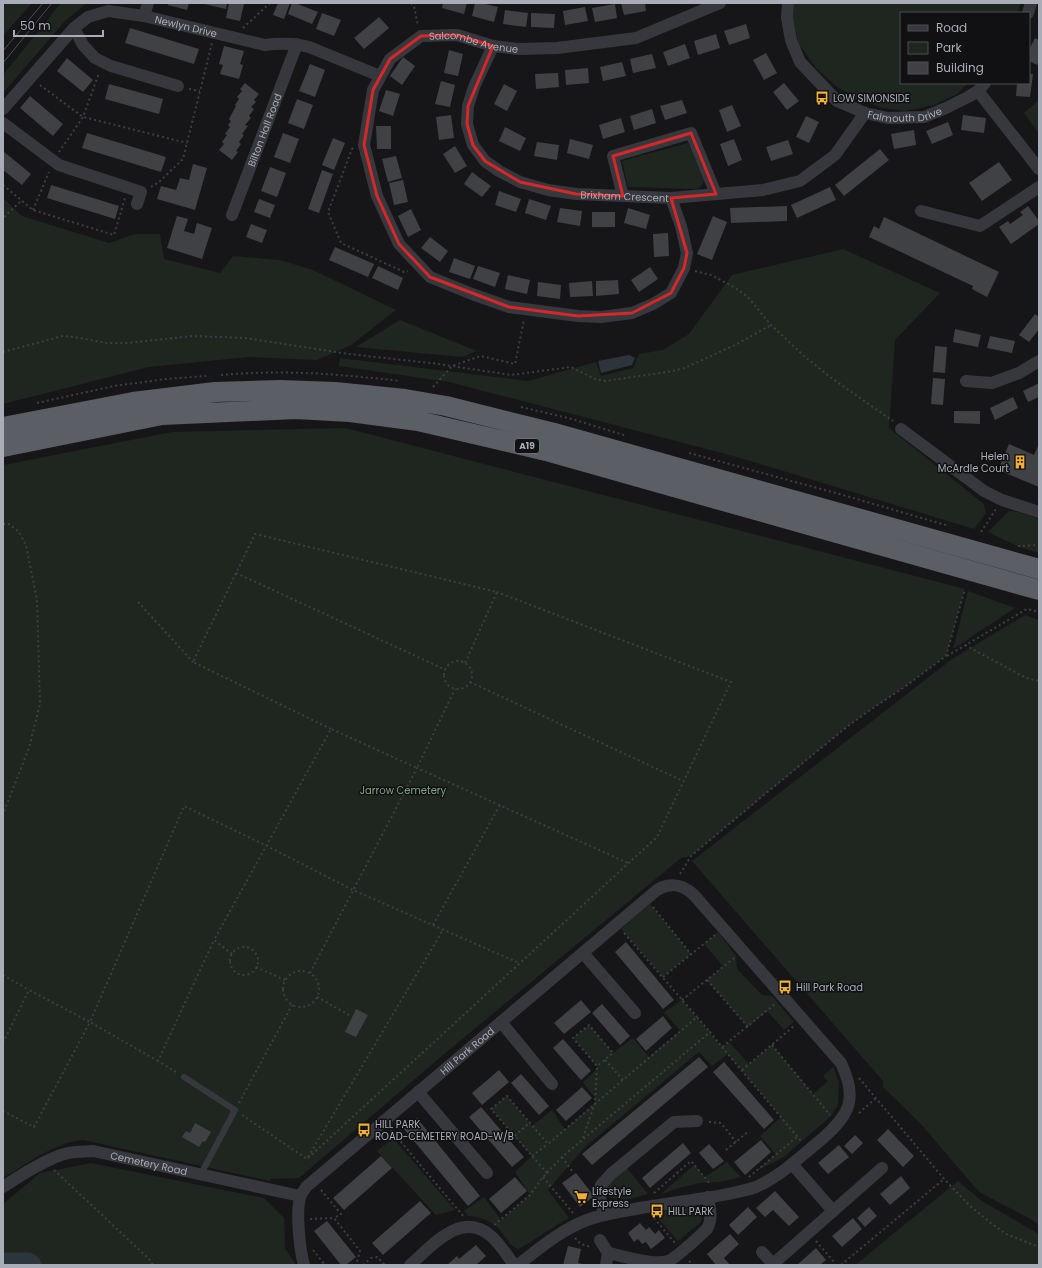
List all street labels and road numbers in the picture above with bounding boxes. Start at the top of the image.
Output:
street label: Newlyn Drive [153,11,219,41]
street label: Salcombe Avenue [429,28,519,56]
street label: Bilton Hall Road [244,91,285,169]
street label: Falmouth Drive [866,103,944,126]
street label: Brixham Crescent [580,187,670,205]
road number: A19 [515,439,539,453]
street label: Hill Park Road [436,1023,497,1078]
street label: Cemetery Road [109,1148,189,1179]

